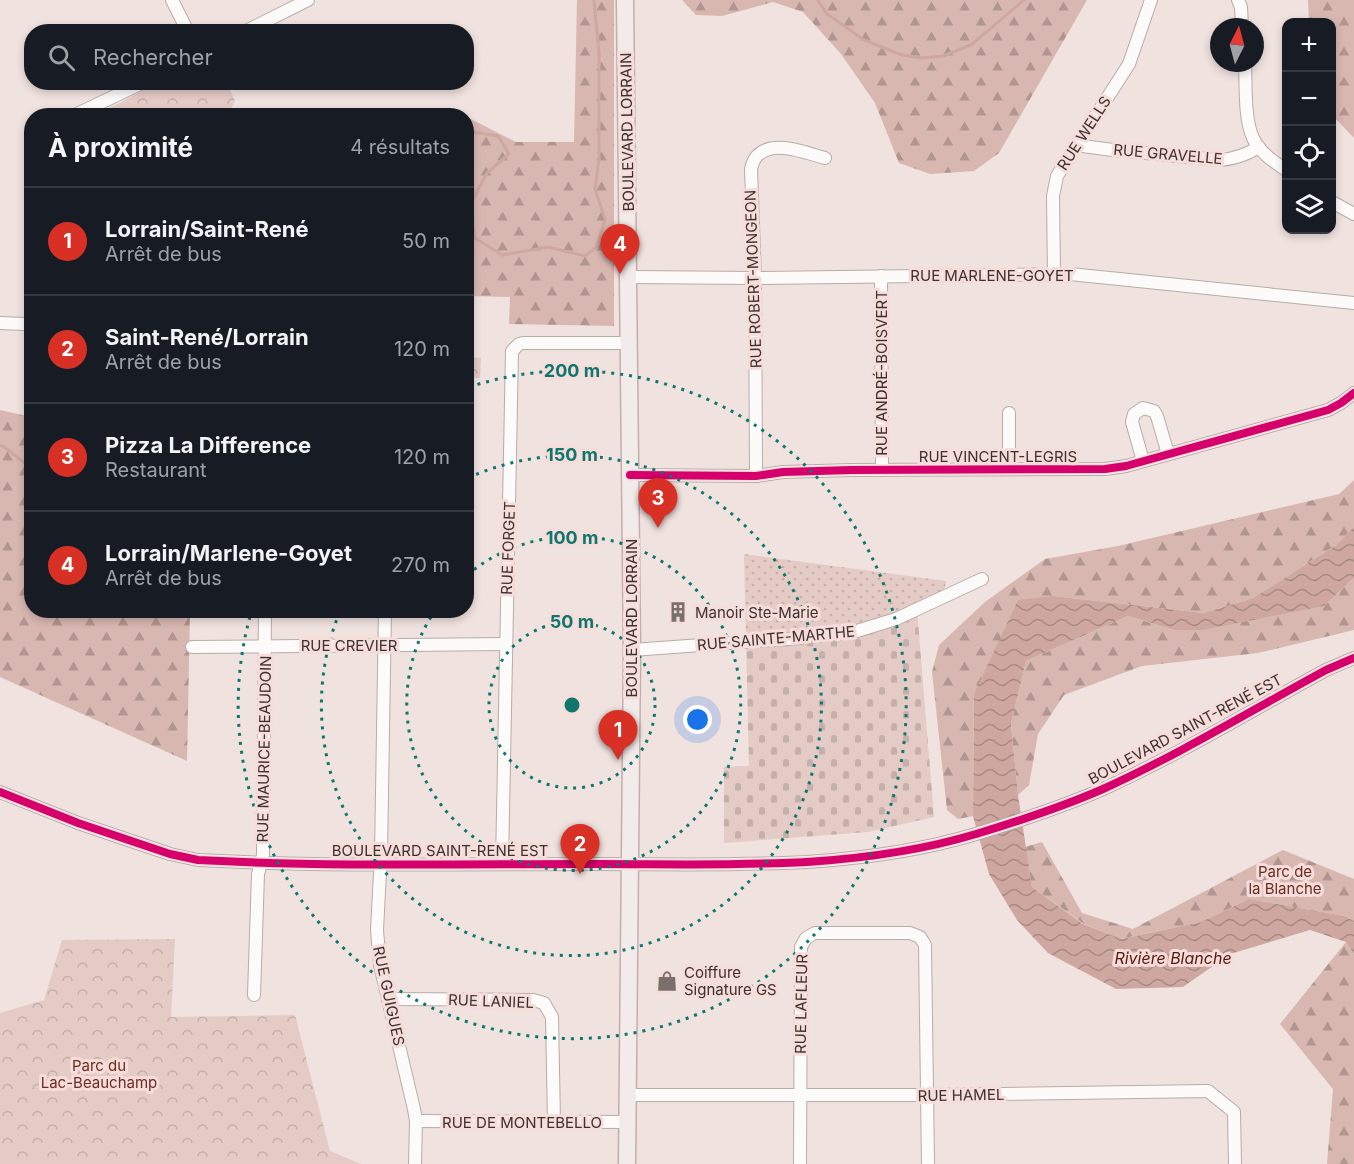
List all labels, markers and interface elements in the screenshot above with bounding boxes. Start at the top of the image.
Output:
north arrow [1210,18,1264,72]
map controls [1282,18,1336,234]
button: + [1282,18,1336,72]
search box [24,24,474,90]
icon: search [45,41,78,74]
text: Rechercher [93,44,213,70]
street label: BOULEVARD LORRAIN [616,52,638,212]
button: − [1282,72,1336,126]
street label: RUE WELLS [1053,92,1115,174]
button: locate [1282,126,1336,180]
text: À proximité [48,132,193,163]
text: 4 résultats [350,135,450,159]
street label: RUE GRAVELLE [1113,140,1223,168]
button: layers [1282,180,1336,234]
street label: RUE ROBERT-MONGEON [740,190,766,368]
text: Lorrain/Saint-René [105,216,309,242]
pin: 4 [600,224,640,274]
text: 1 [63,229,72,253]
text: 50 m [402,229,450,253]
text: Arrêt de bus [105,242,222,266]
street label: RUE MARLENE-GOYET [910,266,1074,285]
street label: RUE ANDRÉ-BOISVERT [872,290,891,456]
text: Saint-René/Lorrain [105,324,309,350]
text: 2 [61,337,74,361]
text: 120 m [394,337,450,361]
text: Arrêt de bus [105,350,222,374]
text: 200 m [544,360,600,381]
text: Pizza La Difference [105,432,311,458]
text: 150 m [546,444,598,465]
text: 3 [61,445,74,469]
text: 120 m [394,445,450,469]
street label: RUE VINCENT-LEGRIS [919,447,1077,466]
text: Restaurant [105,458,207,482]
pin: 3 [638,478,678,528]
street label: RUE FORGET [497,501,519,595]
text: 100 m [546,527,598,548]
street label: BOULEVARD LORRAIN [622,539,641,697]
text: Lorrain/Marlene-Goyet [105,540,352,566]
text: 4 [61,553,74,577]
text: 270 m [391,553,450,577]
text: Arrêt de bus [105,566,222,590]
building icon: Manoir Ste-Marie [666,600,690,624]
place label: Manoir Ste-Marie [695,603,819,622]
text: 50 m [550,611,594,632]
street label: RUE SAINTE-MARTHE [696,622,856,654]
street label: RUE CREVIER [301,636,398,655]
street label: RUE MAURICE-BEAUDOIN [253,655,275,843]
street label: BOULEVARD SAINT-RENÉ EST [1085,670,1285,788]
centre of rings [562,695,582,715]
your location [683,705,712,734]
pin: 1 [598,710,638,760]
pin: 2 [560,824,600,874]
street label: BOULEVARD SAINT-RENÉ EST [332,841,548,860]
park label: Parc de la Blanche [1248,862,1322,898]
street label: RUE GUIGUES [369,944,409,1048]
water label: Rivière Blanche [1114,948,1232,968]
street label: RUE LAFLEUR [791,953,811,1054]
place label: Coiffure Signature GS [684,963,777,999]
shop icon: Coiffure Signature GS [655,969,679,993]
street label: RUE LANIEL [448,990,534,1012]
park label: Parc du Lac-Beauchamp [41,1056,157,1092]
street label: RUE HAMEL [918,1085,1004,1105]
street label: RUE DE MONTEBELLO [442,1113,602,1132]

